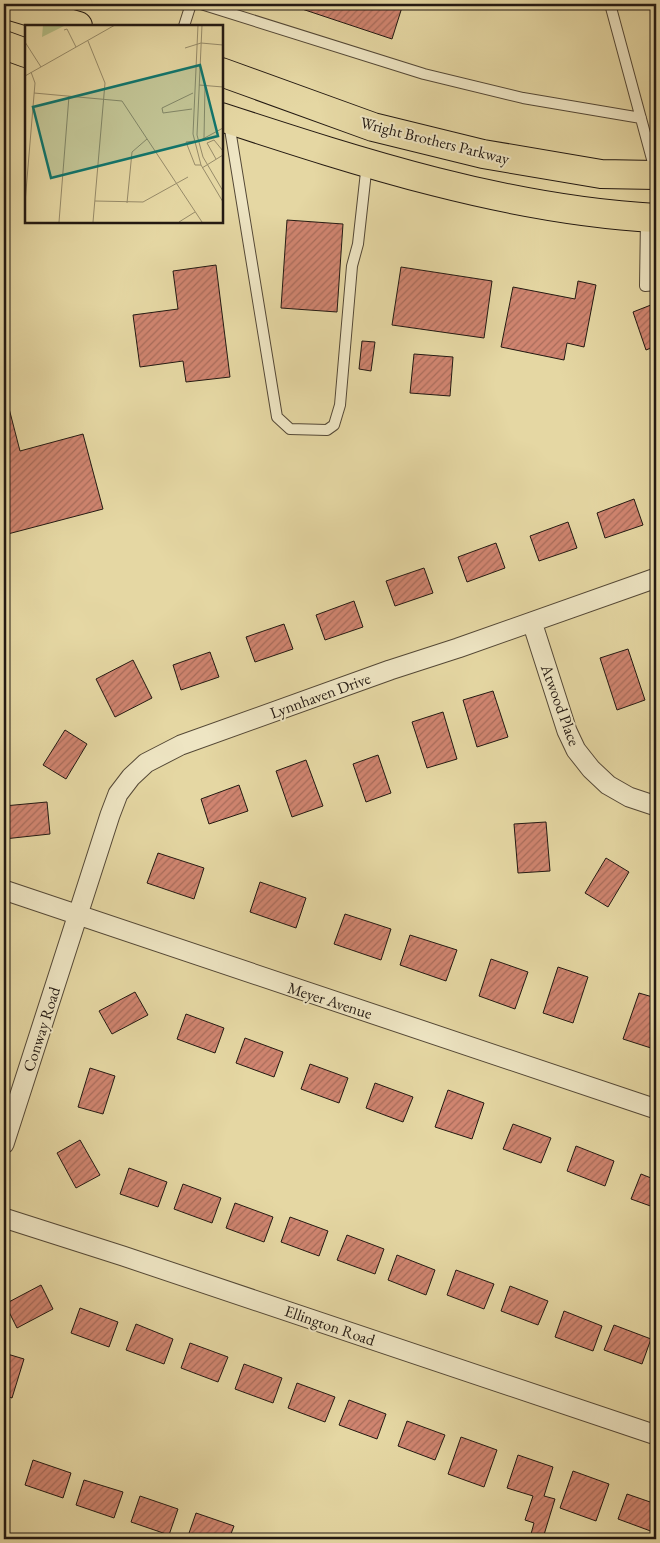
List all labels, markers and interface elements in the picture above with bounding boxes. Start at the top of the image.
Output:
inset map [25,25,222,222]
street label: Wright Brothers Parkway [358,112,513,169]
street label: Atwood Place [536,661,585,749]
street label: Lynnhaven Drive [267,668,373,723]
street label: Meyer Avenue [285,977,375,1024]
street label: Conway Road [18,983,65,1074]
street label: Ellington Road [282,1300,379,1351]

